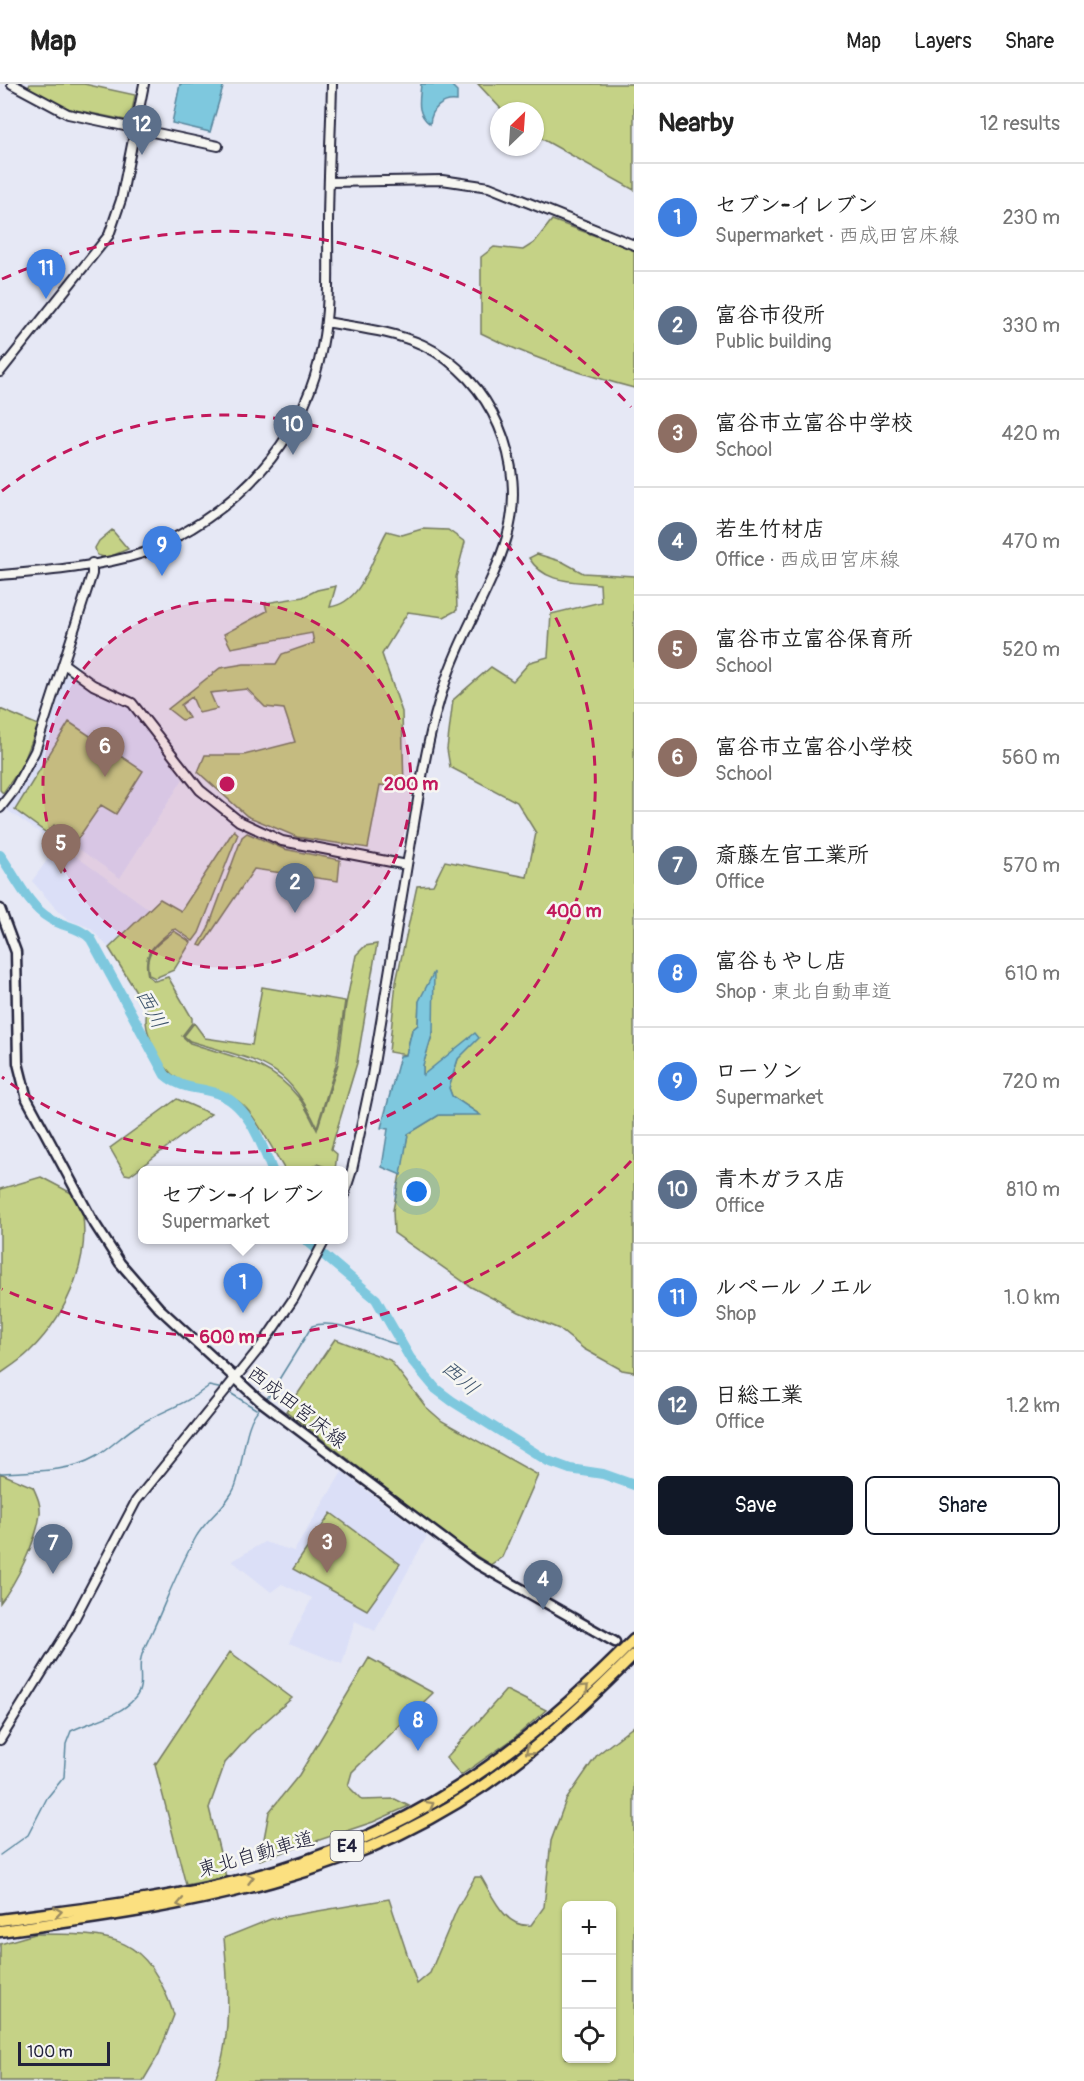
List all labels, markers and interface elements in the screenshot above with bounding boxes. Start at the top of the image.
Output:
text: Map [30,24,76,59]
text: Map [846,28,881,55]
text: Layers [914,28,972,55]
text: Share [1005,28,1054,55]
north arrow [490,102,544,156]
pin: 12 [122,106,162,155]
text: Nearby [658,107,734,139]
text: 12 results [980,111,1060,136]
text: セブン-イレブン [715,191,878,219]
text: 1 [674,205,681,230]
text: 230 m [1003,205,1060,230]
text: Supermarket · 西成田宮床線 [715,223,959,248]
pin: 11 [26,250,66,299]
text: 富谷市役所 [715,301,825,329]
text: 2 [672,313,683,338]
text: 330 m [1002,313,1060,338]
text: Public building [715,329,831,354]
pin: 10 [274,406,312,455]
text: 富谷市立富谷中学校 [715,409,913,437]
text: 3 [672,421,683,446]
text: 420 m [1001,421,1060,446]
text: School [715,437,772,462]
text: 若生竹材店 [715,515,825,543]
pin: 9 [142,526,182,576]
text: 4 [672,529,683,554]
text: 470 m [1002,529,1060,554]
text: Office · 西成田宮床線 [715,547,900,572]
text: 富谷市立富谷保育所 [715,625,913,653]
text: 5 [672,637,683,662]
text: 520 m [1002,637,1060,662]
text: School [715,653,772,678]
pin: 6 [86,728,124,777]
text: 富谷市立富谷小学校 [715,733,913,761]
text: 6 [672,745,683,770]
text: 560 m [1002,745,1060,770]
text: School [715,761,772,786]
text: 200 m [384,773,438,796]
centre of rings [217,774,237,794]
pin: 5 [42,824,80,874]
text: 斎藤左官工業所 [715,841,869,869]
text: 7 [672,853,683,878]
text: 570 m [1003,853,1060,878]
pin: 2 [276,864,314,913]
text: Office [715,869,764,894]
text: 400 m [547,900,601,923]
text: 富谷もやし店 [715,947,847,975]
text: 8 [672,961,683,986]
text: 610 m [1005,961,1060,986]
text: Shop · 東北自動車道 [715,979,892,1004]
water label: 西川 [129,984,173,1034]
text: ローソン [715,1057,803,1085]
text: 9 [672,1069,683,1094]
text: 720 m [1002,1069,1060,1094]
text: Supermarket [715,1085,824,1110]
text: 青木ガラス店 [715,1165,846,1193]
popup [138,1166,348,1244]
your location [402,1177,431,1206]
text: 10 [667,1177,688,1202]
text: 810 m [1006,1177,1060,1202]
text: セブン-イレブン [161,1181,325,1209]
text: Office [715,1193,764,1218]
text: Supermarket [161,1209,270,1234]
pin: 1 [224,1264,262,1313]
text: ルペール ノエル [715,1273,873,1301]
text: 11 [670,1285,685,1310]
text: 1.0 km [1004,1285,1060,1310]
text: Shop [715,1301,756,1326]
text: 600 m [200,1326,254,1349]
water label: 西川 [435,1354,485,1402]
street label: 西成田宮床線 [242,1360,352,1454]
text: 日総工業 [715,1381,803,1409]
text: 12 [668,1393,687,1418]
text: 1.2 km [1006,1393,1060,1418]
text: Office [715,1409,764,1434]
button: Save [658,1476,853,1535]
button: Share [865,1476,1060,1535]
pin: 7 [34,1524,72,1574]
pin: 3 [308,1524,346,1573]
pin: 4 [524,1560,562,1610]
one-way arrow [579,1684,589,1695]
pin: 8 [398,1702,438,1751]
one-way arrow [525,1744,536,1755]
one-way arrow [424,1801,434,1812]
street label: 東北自動車道 [195,1825,317,1883]
road number: E4 [330,1831,364,1861]
one-way arrow [244,1873,255,1885]
one-way arrow [177,1897,187,1910]
map controls [562,1901,616,2063]
button: + [562,1901,616,1955]
one-way arrow [53,1907,63,1919]
button: − [562,1955,616,2009]
button: locate [562,2009,616,2063]
scale bar [18,2039,110,2066]
text: 100 m [27,2042,73,2062]

